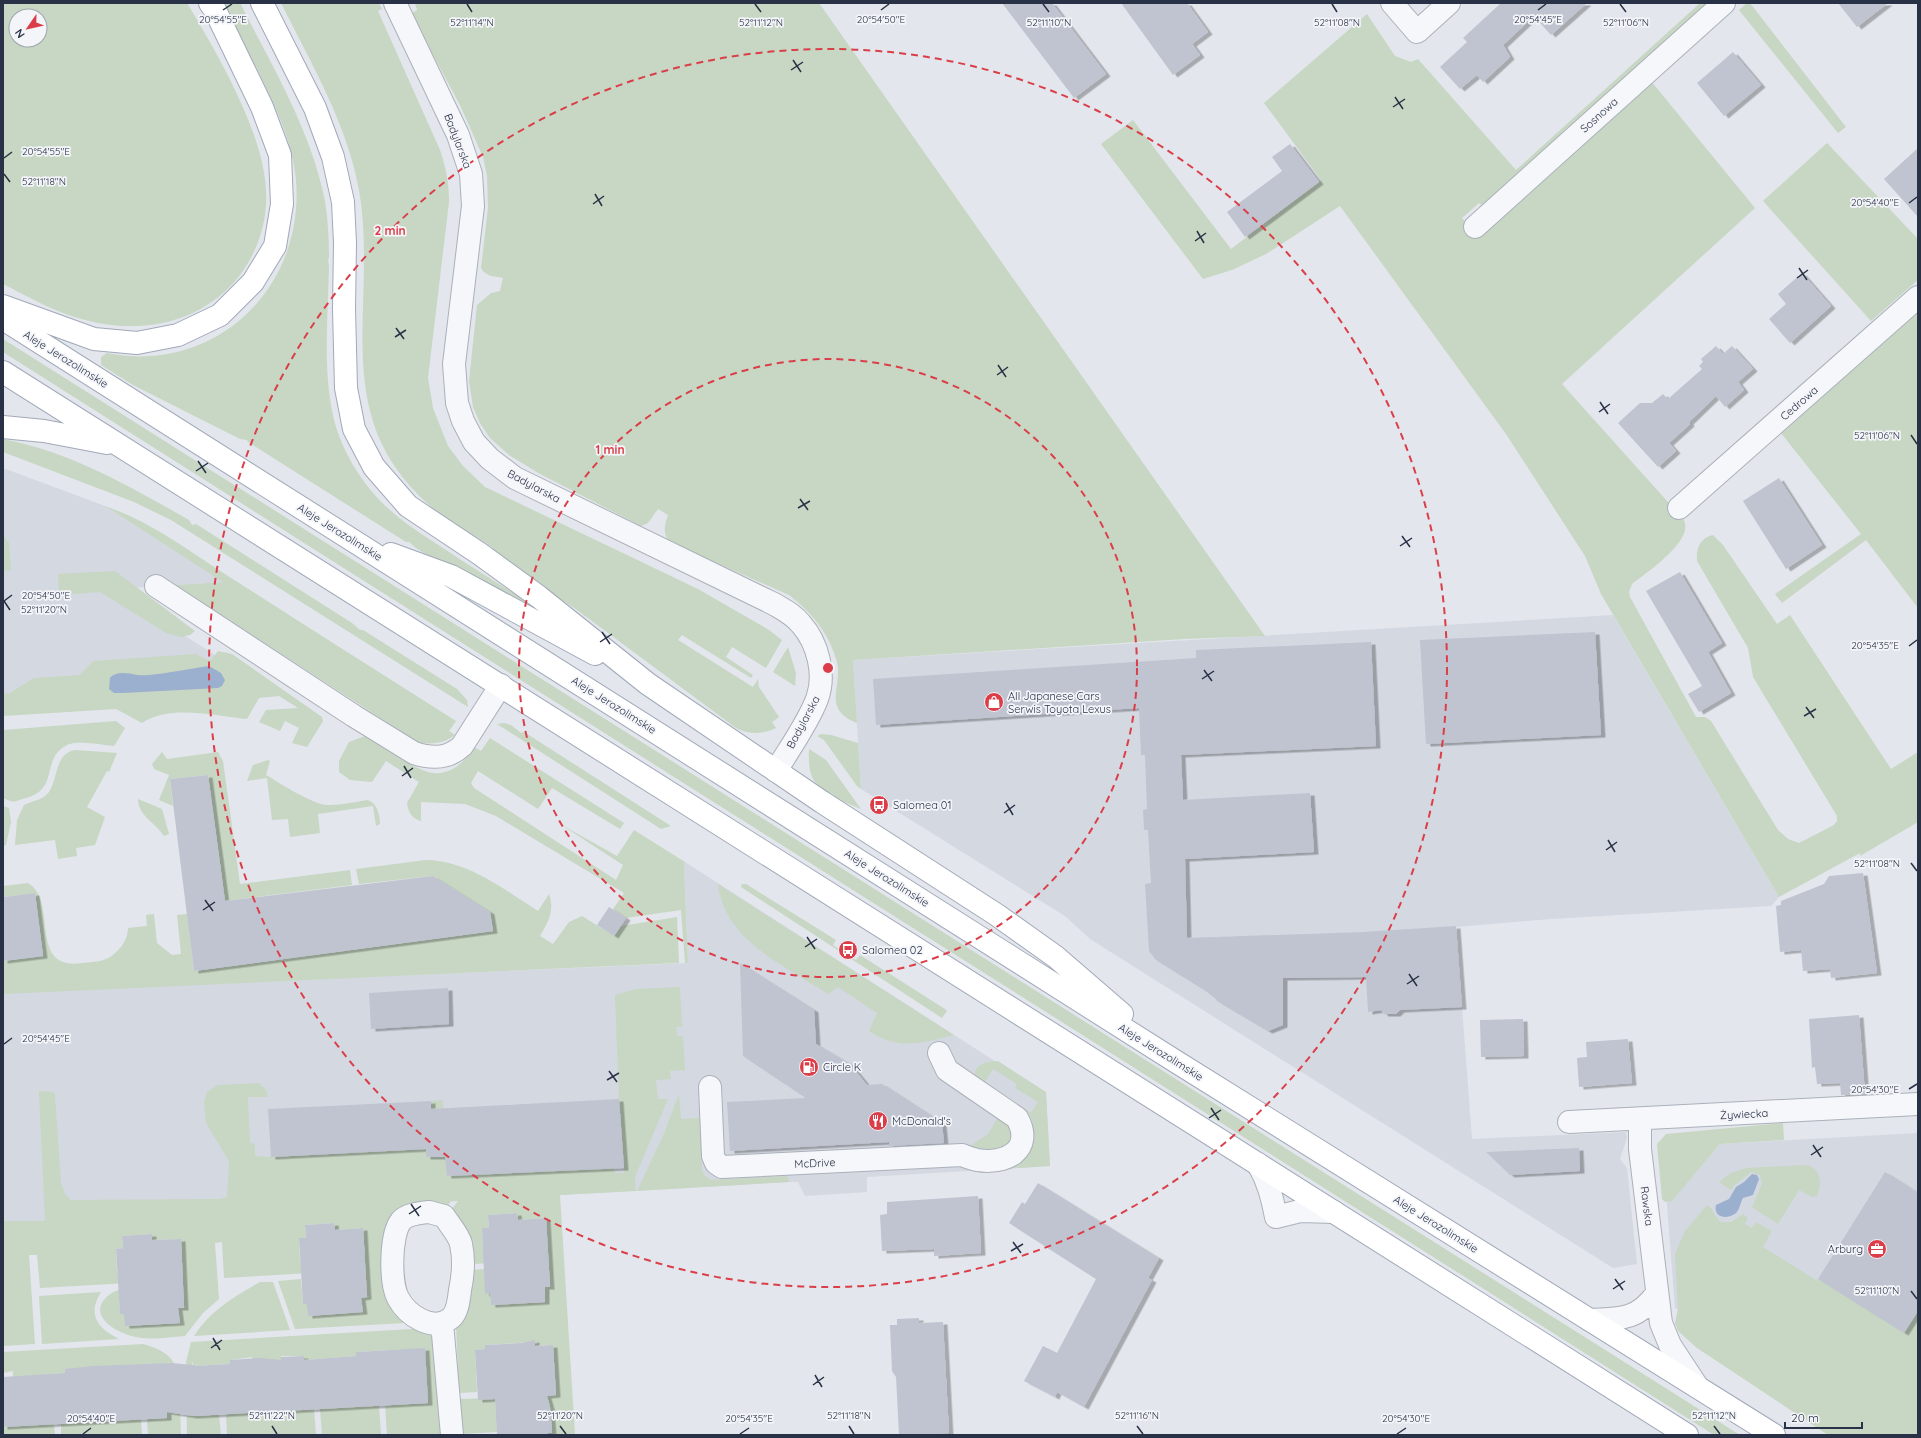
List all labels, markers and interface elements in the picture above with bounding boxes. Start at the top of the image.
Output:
north arrow [8,8,48,48]
text: 20°54'55"E [199,13,247,26]
text: 20°54'50"E [857,13,906,26]
text: 20°54'45"E [1514,13,1562,26]
text: 52°11'14"N [450,16,494,29]
text: 52°11'12"N [739,16,783,29]
text: 52°11'10"N [1027,16,1071,29]
text: 52°11'08"N [1314,16,1360,29]
text: 52°11'06"N [1603,16,1649,29]
text: N [12,26,28,41]
street label: Sosnowa [1577,94,1621,136]
street label: Badylarska [441,111,475,171]
text: 20°54'55"E [22,145,70,158]
text: 52°11'18"N [22,175,66,188]
text: 20°54'40"E [1851,196,1899,209]
text: 2 min [374,223,406,238]
street label: Aleje Jerozolimskie [21,327,111,391]
street label: Cedrowa [1777,383,1821,423]
text: 52°11'06"N [1854,429,1900,442]
text: 1 min [595,442,625,457]
street label: Badylarska [505,466,563,506]
street label: Aleje Jerozolimskie [295,500,385,564]
text: 20°54'50"E [22,589,71,602]
text: 52°11'20"N [21,603,67,616]
text: 20°54'35"E [1851,639,1899,652]
centre of rings [821,661,835,675]
street label: Aleje Jerozolimskie [569,673,659,737]
place label: All Japanese Cars Serwis Toyota Lexus [1008,689,1111,716]
shop icon: All Japanese Cars Serwis Toyota Lexus [983,691,1005,713]
street label: Badylarska [783,693,823,751]
bus stop icon: Salomea 01 [868,794,890,816]
place label: Salomea 01 [893,798,952,812]
street label: Aleje Jerozolimskie [842,846,932,910]
text: 52°11'08"N [1854,857,1900,870]
bus stop icon: Salomea 02 [837,939,859,961]
place label: Salomea 02 [862,943,923,957]
street label: Aleje Jerozolimskie [1116,1020,1206,1084]
text: 20°54'45"E [22,1032,70,1045]
fuel station icon: Circle K [798,1056,820,1078]
place label: Circle K [823,1060,861,1074]
text: 20°54'30"E [1851,1083,1899,1096]
street label: Żywiecka [1719,1106,1769,1122]
restaurant icon: McDonald's [867,1110,889,1132]
place label: McDonald's [892,1114,951,1128]
street label: McDrive [794,1155,836,1171]
street label: Rawska [1638,1185,1656,1227]
street label: Aleje Jerozolimskie [1391,1192,1481,1256]
office icon: Arburg [1866,1238,1888,1260]
place label: Arburg [1828,1242,1863,1256]
text: 52°11'10"N [1855,1284,1899,1297]
scale bar [1785,1404,1862,1430]
text: 52°11'22"N [249,1409,295,1422]
text: 52°11'20"N [537,1409,583,1422]
text: 52°11'18"N [827,1409,871,1422]
text: 52°11'16"N [1115,1409,1159,1422]
text: 52°11'12"N [1692,1409,1736,1422]
text: 20 m [1791,1410,1819,1425]
text: 20°54'40"E [67,1412,115,1425]
text: 20°54'35"E [725,1412,773,1425]
text: 20°54'30"E [1382,1412,1430,1425]

